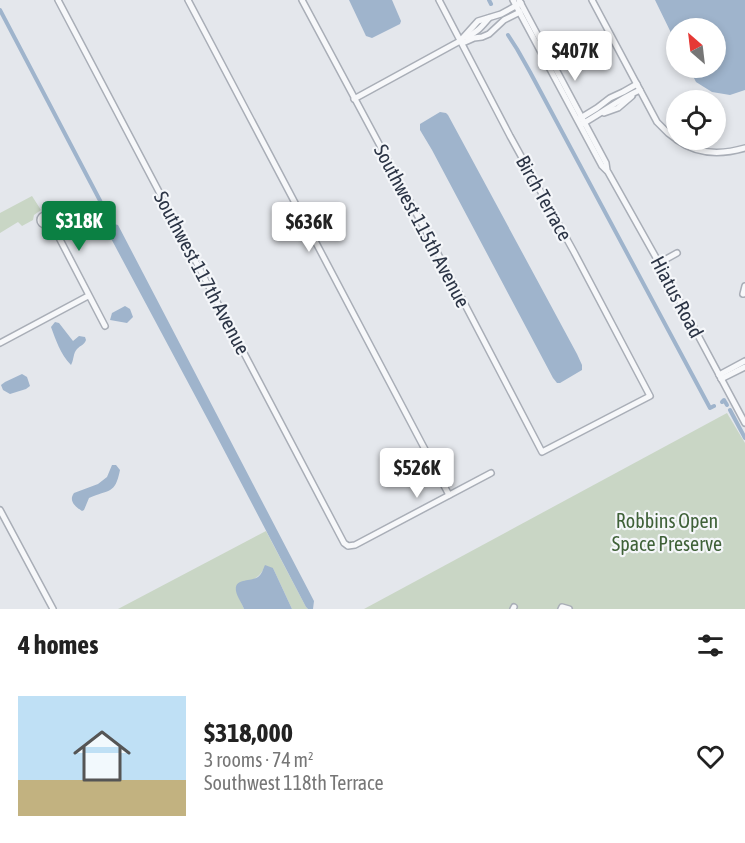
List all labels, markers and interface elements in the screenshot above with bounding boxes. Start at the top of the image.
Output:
north arrow [666,18,726,78]
map controls [666,18,726,150]
pin: $407K [533,31,617,82]
text: $407K [552,39,598,62]
button: locate [666,90,726,150]
street label: Southwest 115th Avenue [370,140,475,311]
street label: Birch Terrace [512,151,577,244]
street label: Southwest 117th Avenue [150,187,255,358]
pin: $318K [37,201,121,252]
pin: $636K [267,202,351,253]
text: $318K [56,209,102,232]
text: $636K [286,210,332,233]
street label: Hiatus Road [646,252,708,341]
pin: $526K [375,448,459,499]
text: $526K [394,456,440,479]
park label: Robbins Open Space Preserve [612,509,722,555]
icon: filters [694,629,727,662]
text: 4 homes [18,630,98,660]
text: $318,000 [204,718,293,748]
icon: home [66,720,138,792]
icon: heart [694,740,727,773]
text: 3 rooms · 74 m² [204,748,314,771]
text: Southwest 118th Terrace [204,771,384,794]

